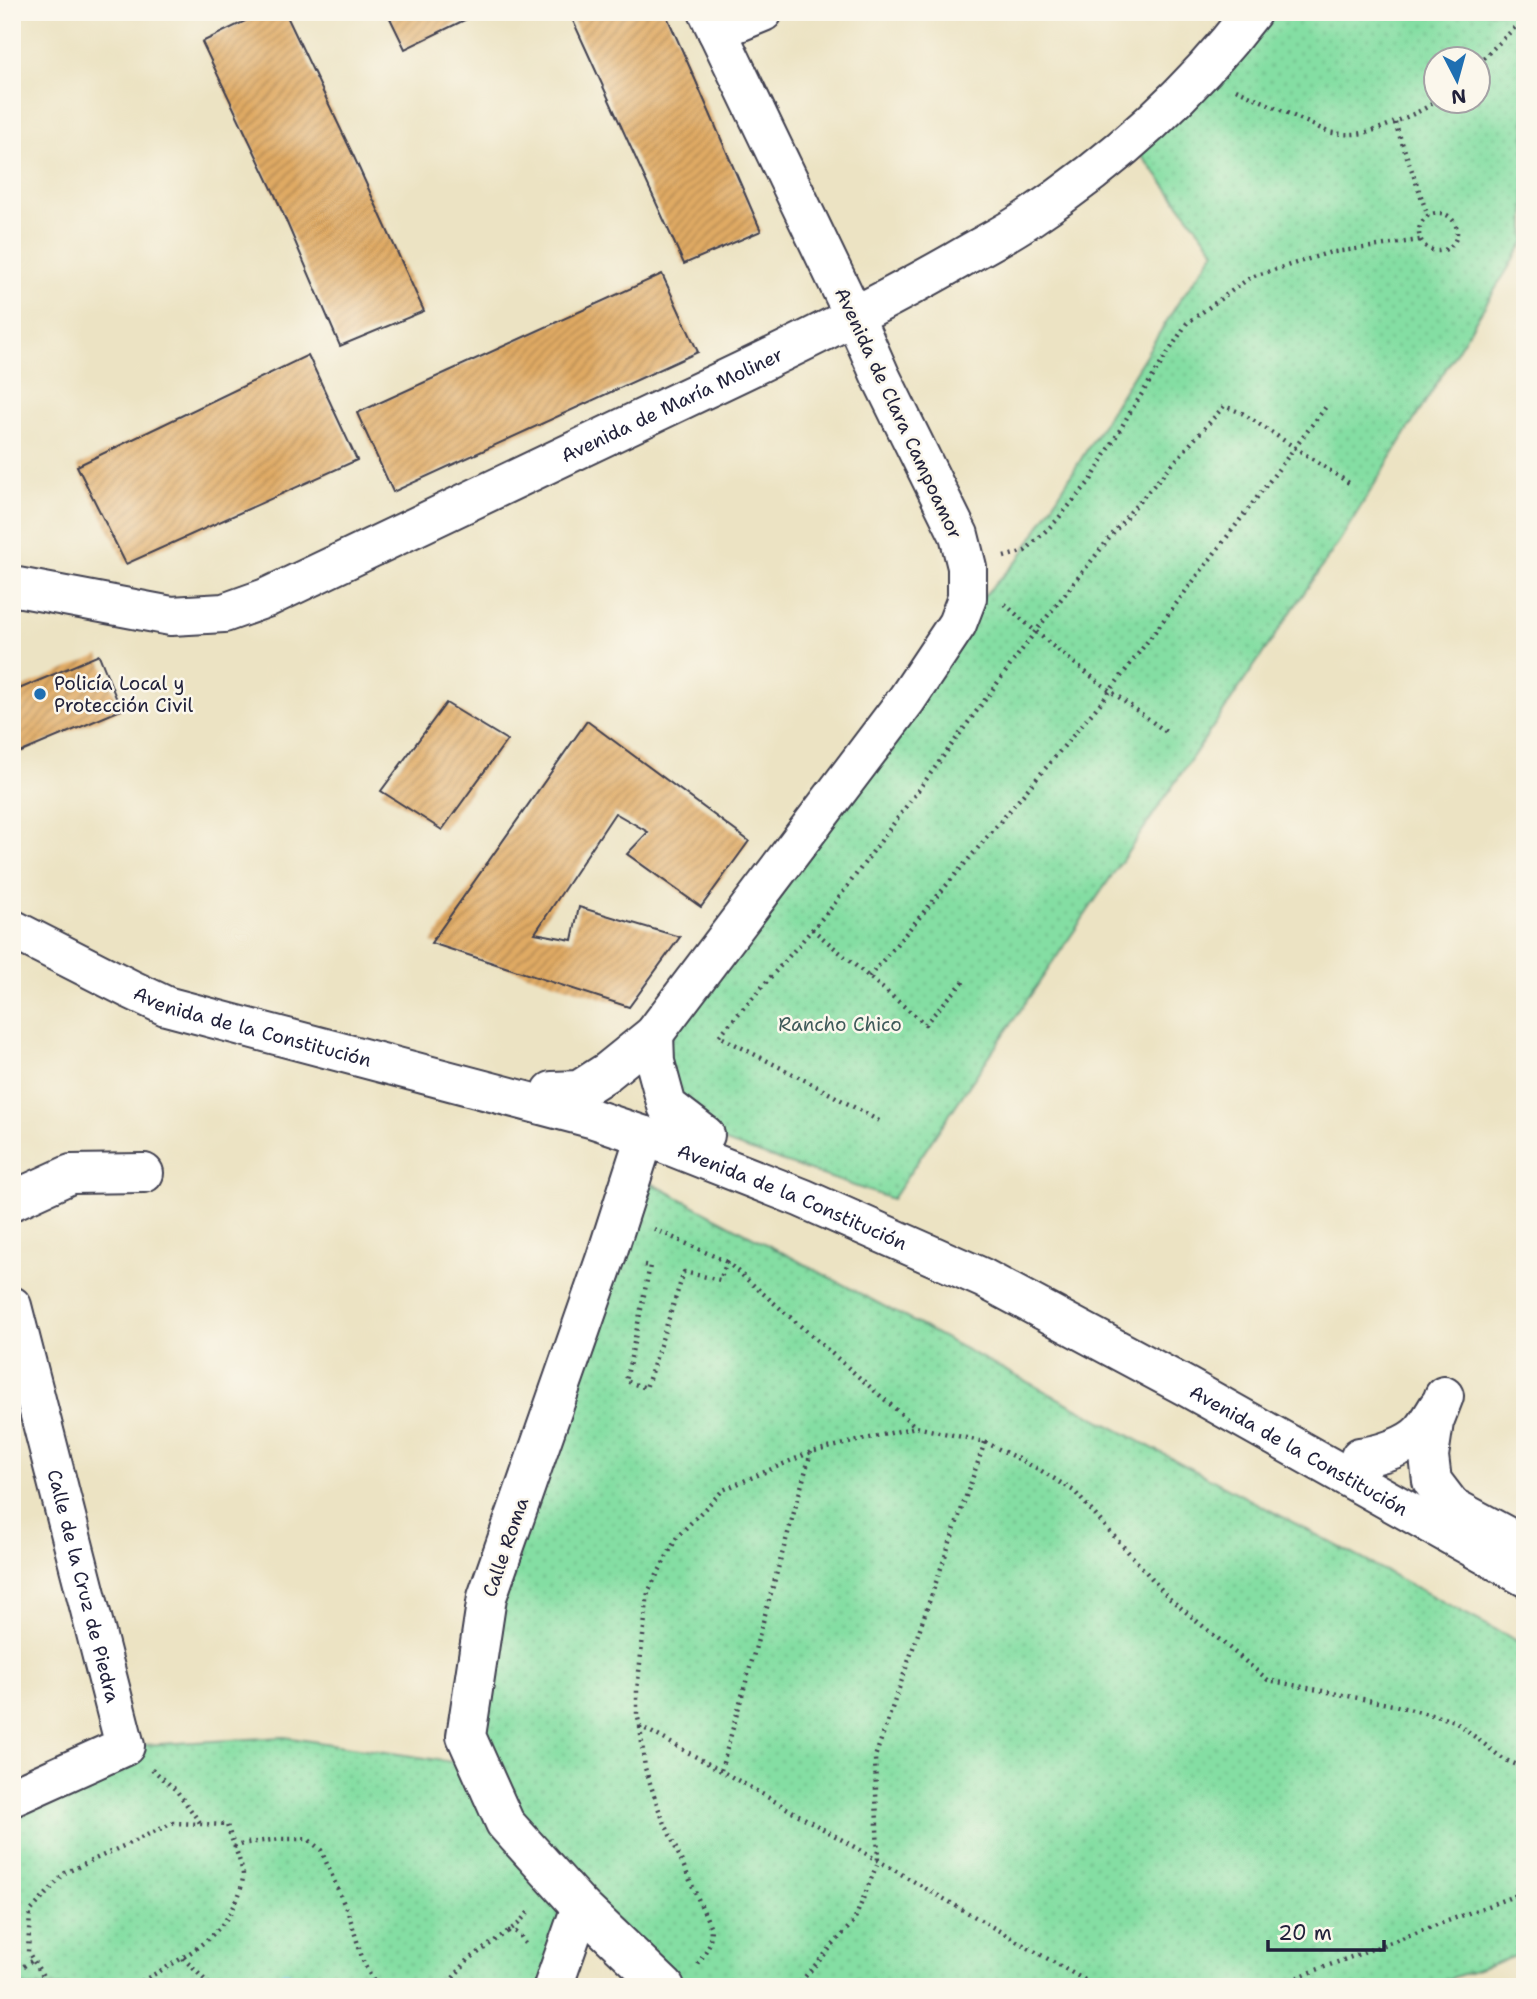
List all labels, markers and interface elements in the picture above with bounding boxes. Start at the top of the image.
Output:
north arrow [1422,46,1492,116]
text: N [1450,83,1468,110]
street label: Avenida de Clara Campoamor [829,283,968,543]
street label: Avenida de María Moliner [557,342,787,468]
place label: Policía Local y Protección Civil [54,671,193,718]
marker: Policía Local y Protección Civil [32,686,48,702]
street label: Avenida de la Constitución [129,980,374,1073]
park label: Rancho Chico [778,1012,902,1037]
street label: Avenida de la Constitución [674,1138,911,1256]
street label: Avenida de la Constitución [1185,1379,1412,1522]
street label: Calle de la Cruz de Piedra [41,1467,125,1705]
street label: Calle Roma [477,1494,534,1600]
scale bar [1268,1908,1383,1952]
text: 20 m [1278,1919,1332,1947]

